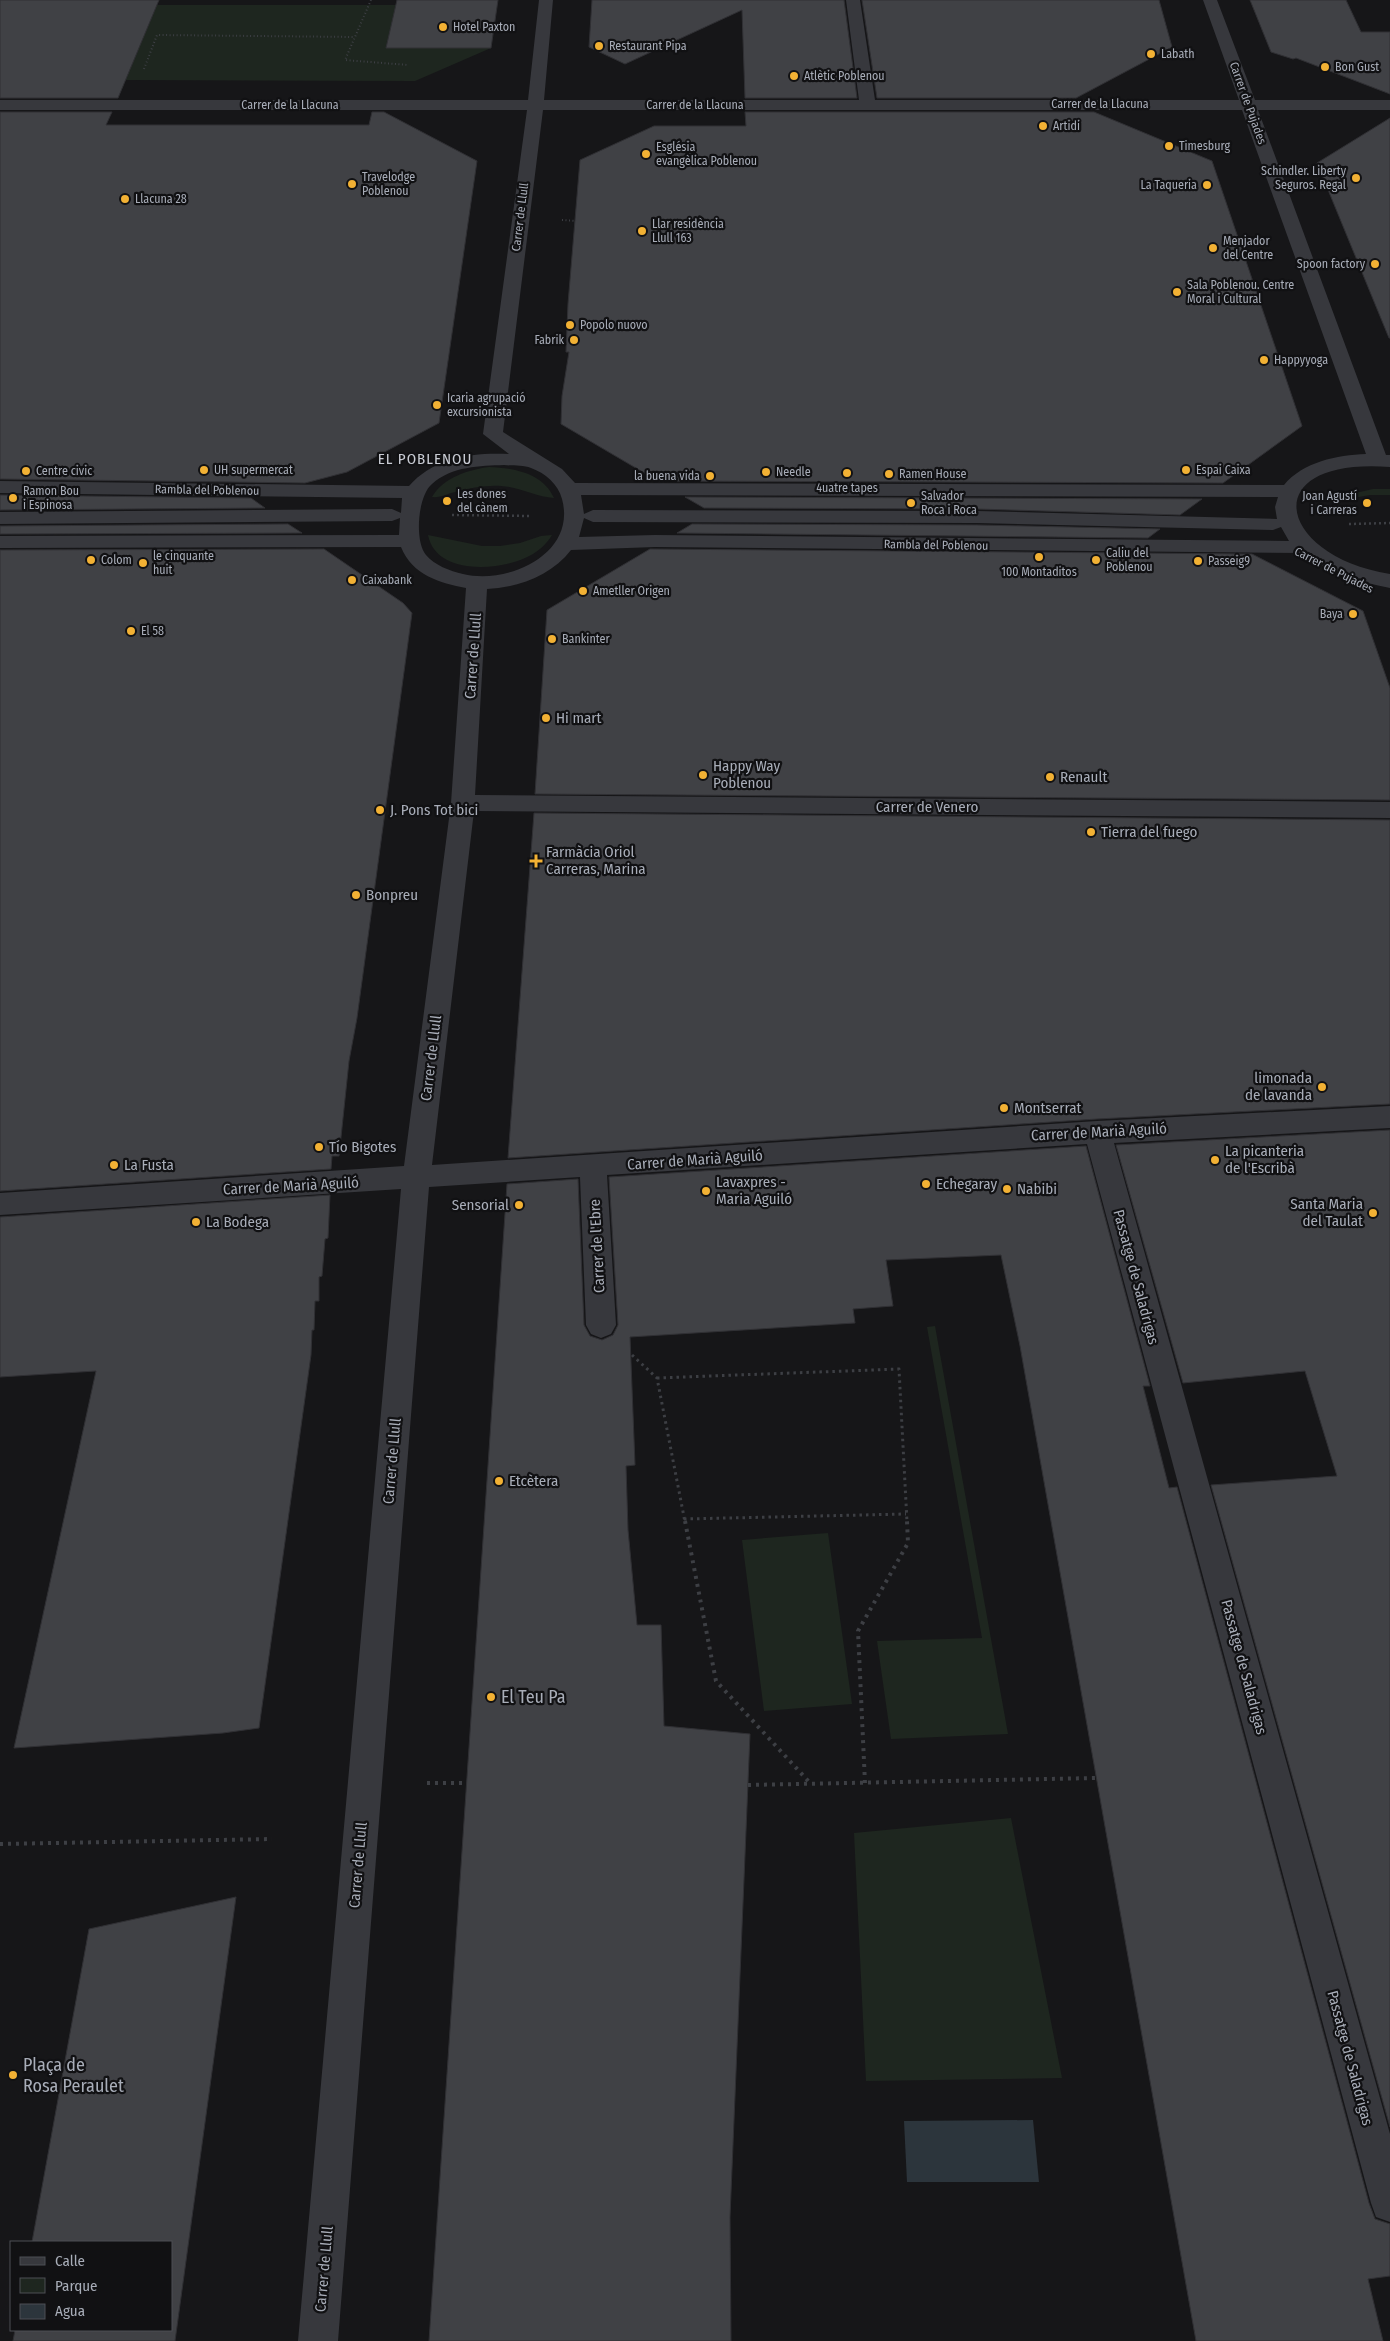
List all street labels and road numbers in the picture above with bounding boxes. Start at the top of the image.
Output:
street label: Carrer de Pujades [1227,60,1269,146]
street label: Carrer de la Llacuna [1051,97,1149,111]
street label: Carrer de la Llacuna [241,98,339,112]
street label: Carrer de la Llacuna [646,98,744,112]
street label: Carrer de Llull [509,182,531,252]
street label: Rambla del Poblenou [155,482,259,498]
street label: Rambla del Poblenou [884,537,988,553]
street label: Carrer de Pujades [1292,544,1376,596]
street label: Carrer de Llull [461,612,485,700]
street label: Carrer de Venero [876,798,978,816]
street label: Carrer de Llull [417,1014,445,1102]
street label: Carrer de Marià Aguiló [1031,1119,1168,1145]
street label: Carrer de Marià Aguiló [626,1146,764,1174]
street label: Carrer de Marià Aguiló [223,1173,360,1199]
street label: Carrer de l'Ebre [586,1199,608,1293]
street label: Passatge de Saladrigas [1109,1208,1163,1346]
street label: Carrer de Llull [379,1417,405,1505]
street label: Passatge de Saladrigas [1217,1598,1271,1736]
street label: Carrer de Llull [345,1821,371,1909]
street label: Passatge de Saladrigas [1323,1989,1377,2127]
street label: Carrer de Llull [311,2225,337,2313]

